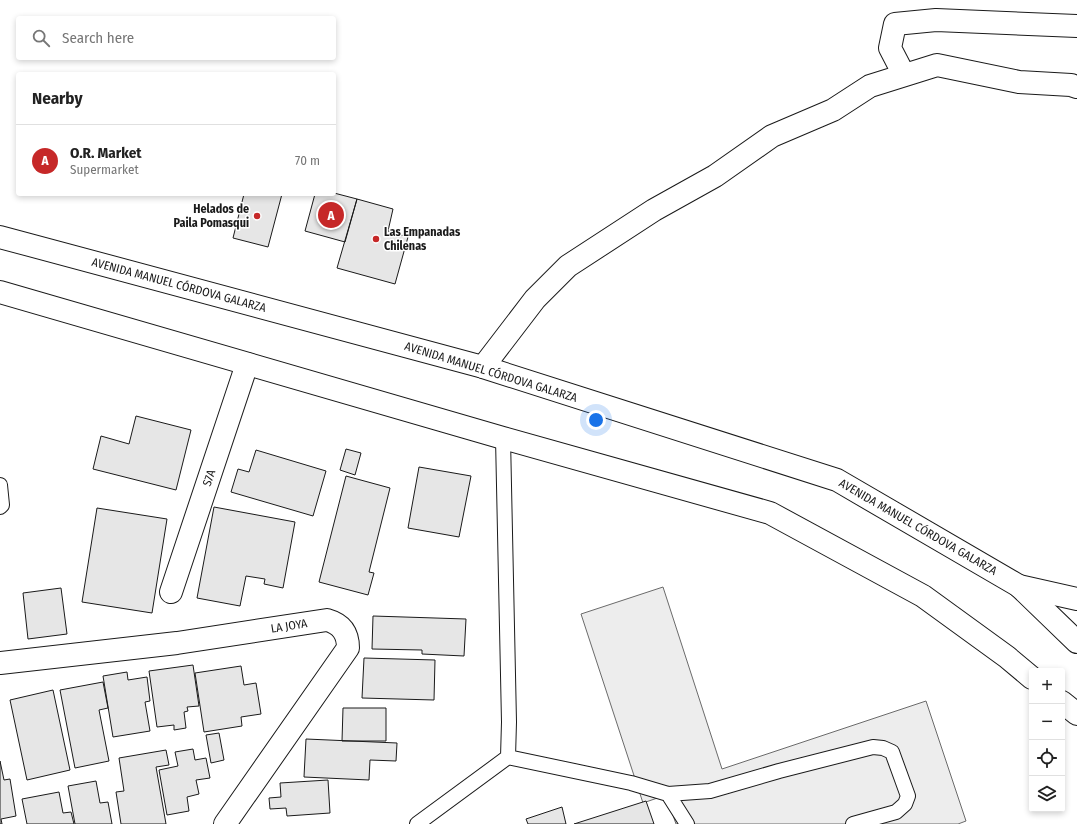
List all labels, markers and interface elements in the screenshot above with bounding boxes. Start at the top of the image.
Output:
search box [16,16,336,60]
icon: search [30,27,52,49]
text: Search here [62,29,134,47]
text: Nearby [32,88,83,109]
text: O.R. Market [70,144,142,162]
text: A [41,153,49,168]
text: 70 m [295,153,320,168]
text: Supermarket [70,162,139,177]
pin: A [318,200,344,230]
place label: Helados de Paila Pomasqui [174,202,249,230]
marker: Helados de Paila Pomasqui [252,211,262,221]
place label: Las Empanadas Chilenas [384,225,461,253]
marker: Las Empanadas Chilenas [371,234,381,244]
street label: AVENIDA MANUEL CÓRDOVA GALARZA [90,254,269,315]
street label: AVENIDA MANUEL CÓRDOVA GALARZA [403,338,580,405]
your location [586,410,606,430]
street label: S7A [200,467,218,488]
street label: AVENIDA MANUEL CÓRDOVA GALARZA [837,475,1001,578]
street label: LA JOYA [270,616,309,636]
map controls [1029,668,1065,812]
button: + [1029,668,1065,704]
button: − [1029,704,1065,740]
button: locate [1029,740,1065,776]
button: layers [1029,776,1065,812]

